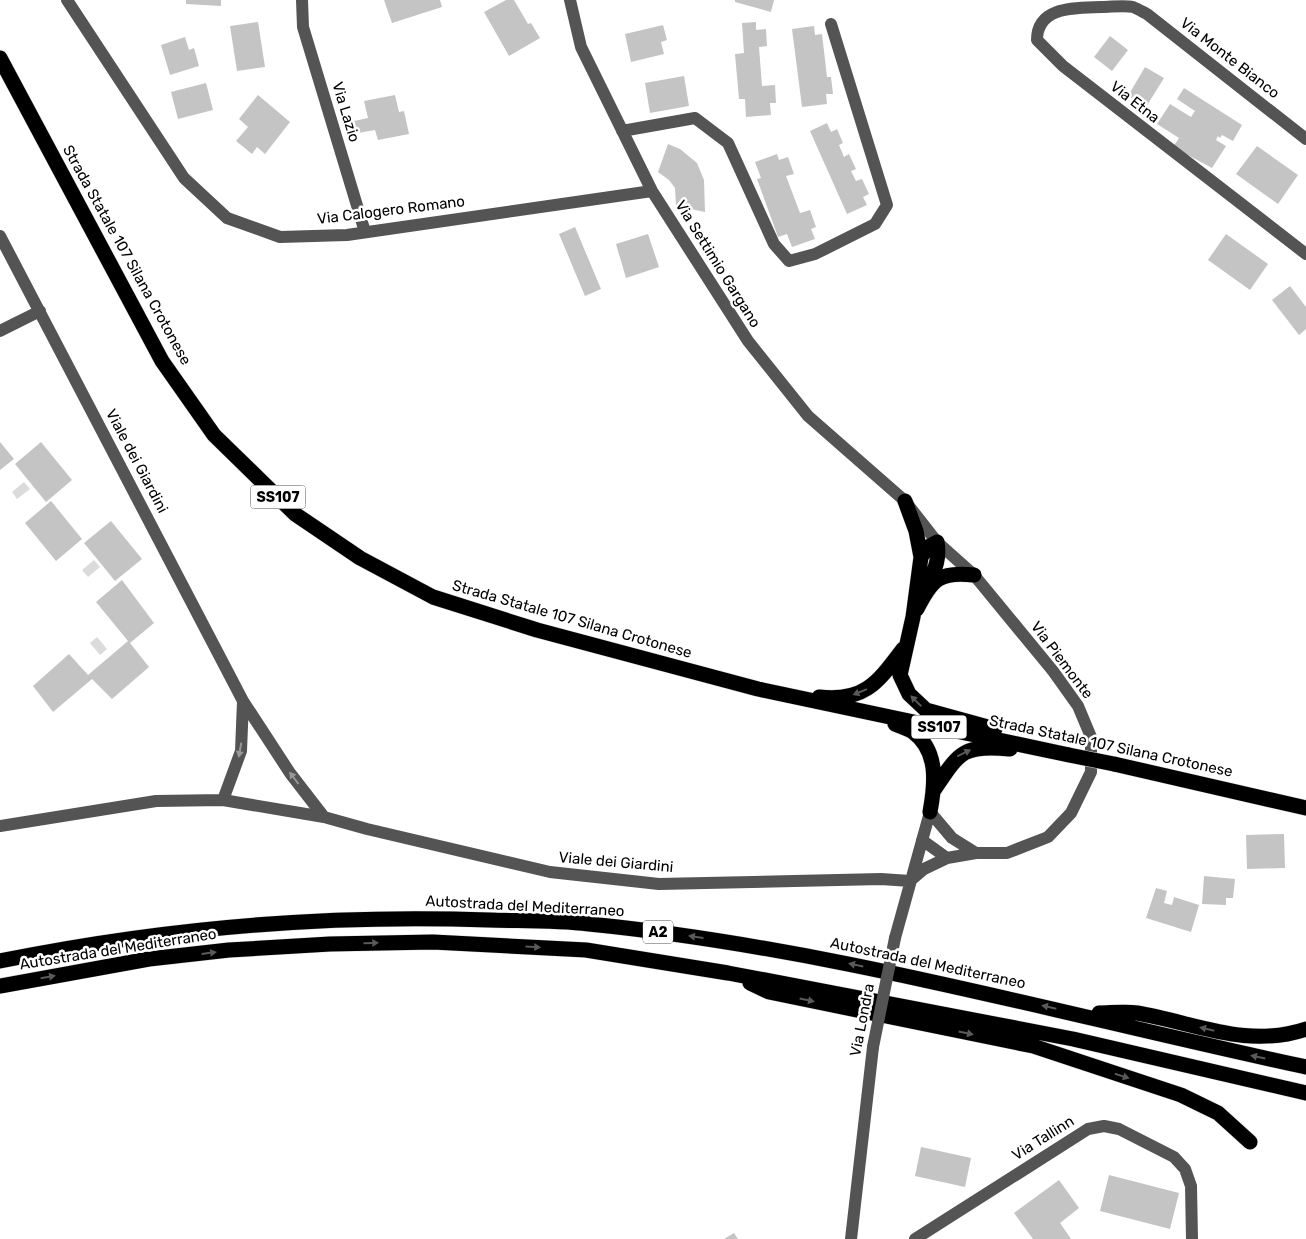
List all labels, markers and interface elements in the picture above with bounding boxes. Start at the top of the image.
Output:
street label: Via Monte Bianco [1177,14,1283,102]
street label: Via Etna [1107,77,1163,127]
street label: Via Lazio [328,80,364,144]
street label: Strada Statale 107 Silana Crotonese [59,142,195,368]
street label: Via Calogero Romano [316,192,466,228]
street label: Via Settimio Gargano [672,197,764,331]
street label: Viale dei Giardini [102,406,172,516]
road number: SS107 [250,486,306,508]
street label: Strada Statale 107 Silana Crotonese [450,576,694,662]
street label: Via Piemonte [1027,618,1097,702]
one-way arrow [852,688,867,696]
one-way arrow [910,695,922,707]
street label: Strada Statale 107 Silana Crotonese [988,711,1234,781]
road number: SS107 [912,716,966,739]
one-way arrow [235,742,243,758]
one-way arrow [957,749,971,757]
one-way arrow [289,772,300,785]
street label: Viale dei Giardini [558,848,674,876]
street label: Autostrada del Mediterraneo [425,892,625,920]
road number: A2 [643,920,673,944]
street label: Autostrada del Mediterraneo [18,925,218,973]
one-way arrow [688,932,704,940]
street label: Autostrada del Mediterraneo [829,933,1027,993]
one-way arrow [363,939,379,947]
one-way arrow [525,944,541,952]
one-way arrow [201,949,217,957]
one-way arrow [849,961,864,969]
one-way arrow [40,972,56,980]
street label: Via Londra [846,982,878,1058]
one-way arrow [799,996,814,1004]
one-way arrow [1042,1003,1057,1011]
one-way arrow [1200,1025,1215,1033]
one-way arrow [958,1029,974,1037]
one-way arrow [1251,1053,1266,1061]
one-way arrow [1115,1072,1130,1080]
street label: Via Tallinn [1009,1112,1077,1164]

